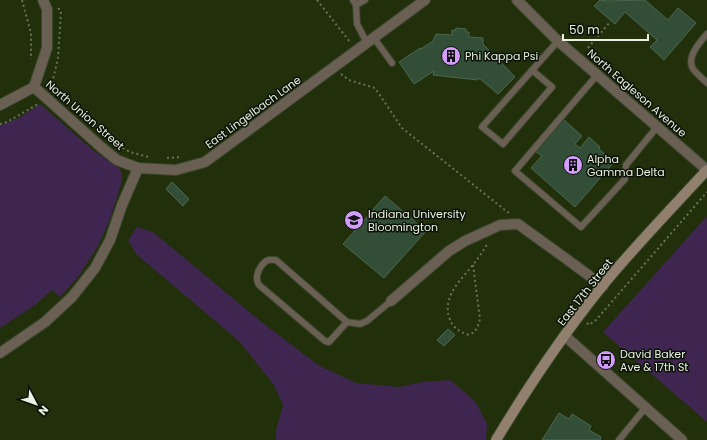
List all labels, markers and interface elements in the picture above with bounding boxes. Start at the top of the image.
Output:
scale bar [563,16,648,42]
text: 50 m [569,21,600,38]
building icon: Phi Kappa Psi [440,45,462,67]
street label: North Eagleson Avenue [584,45,690,141]
place label: Phi Kappa Psi [465,48,538,64]
street label: East Lingelbach Lane [202,72,304,152]
street label: North Union Street [42,76,128,154]
place label: Alpha Gamma Delta [587,151,665,180]
building icon: Alpha Gamma Delta [562,154,584,176]
place label: Indiana University Bloomington [368,206,466,235]
school or university icon: Indiana University Bloomington [343,209,365,231]
street label: East 17th Street [554,255,616,329]
place label: David Baker Ave & 17th St [620,346,688,375]
bus stop icon: David Baker Ave & 17th St [595,349,617,371]
north arrow [16,384,56,424]
text: N [35,402,52,419]

